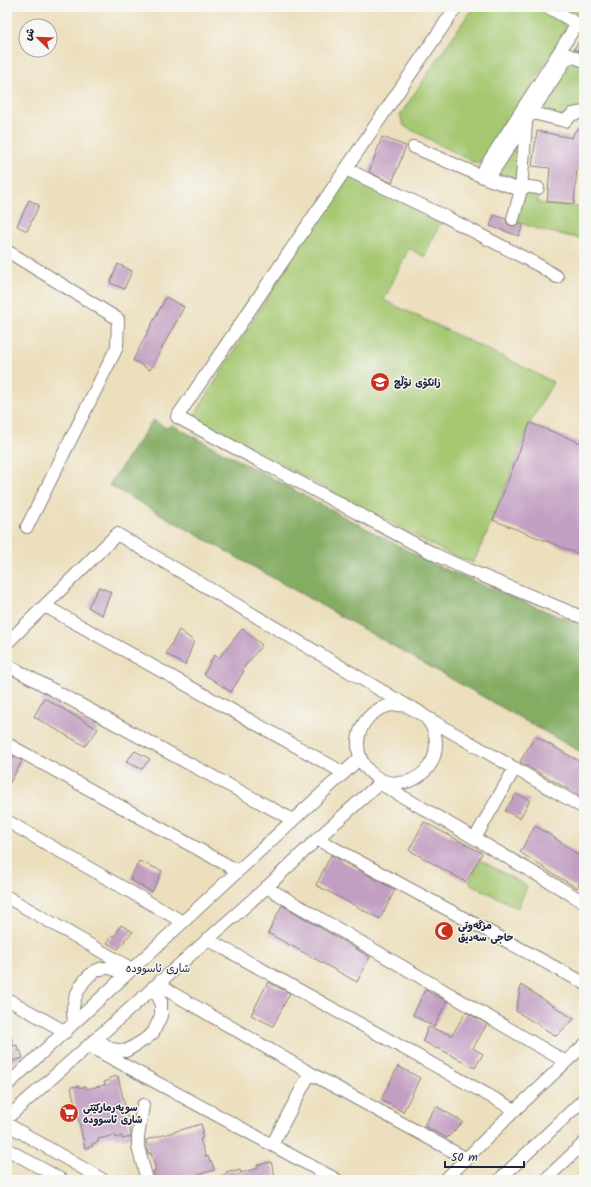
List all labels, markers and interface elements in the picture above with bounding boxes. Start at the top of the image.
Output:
north arrow [18,18,58,58]
text: ش [19,25,40,44]
school or university icon: زانکۆی نۆڵج [369,371,391,393]
place label: زانکۆی نۆڵج [394,375,441,391]
place label: مزگەوتی حاجی سەدیق [458,918,514,946]
mosque icon: مزگەوتی حاجی سەدیق [433,920,455,942]
district label: شاری ئاسوودە [126,960,190,978]
place label: سوپەرمارکێتی شاری ئاسوودە [83,1100,143,1128]
supermarket icon: سوپەرمارکێتی شاری ئاسوودە [58,1102,80,1124]
scale bar [445,1143,524,1169]
text: 50 m [451,1148,478,1167]

